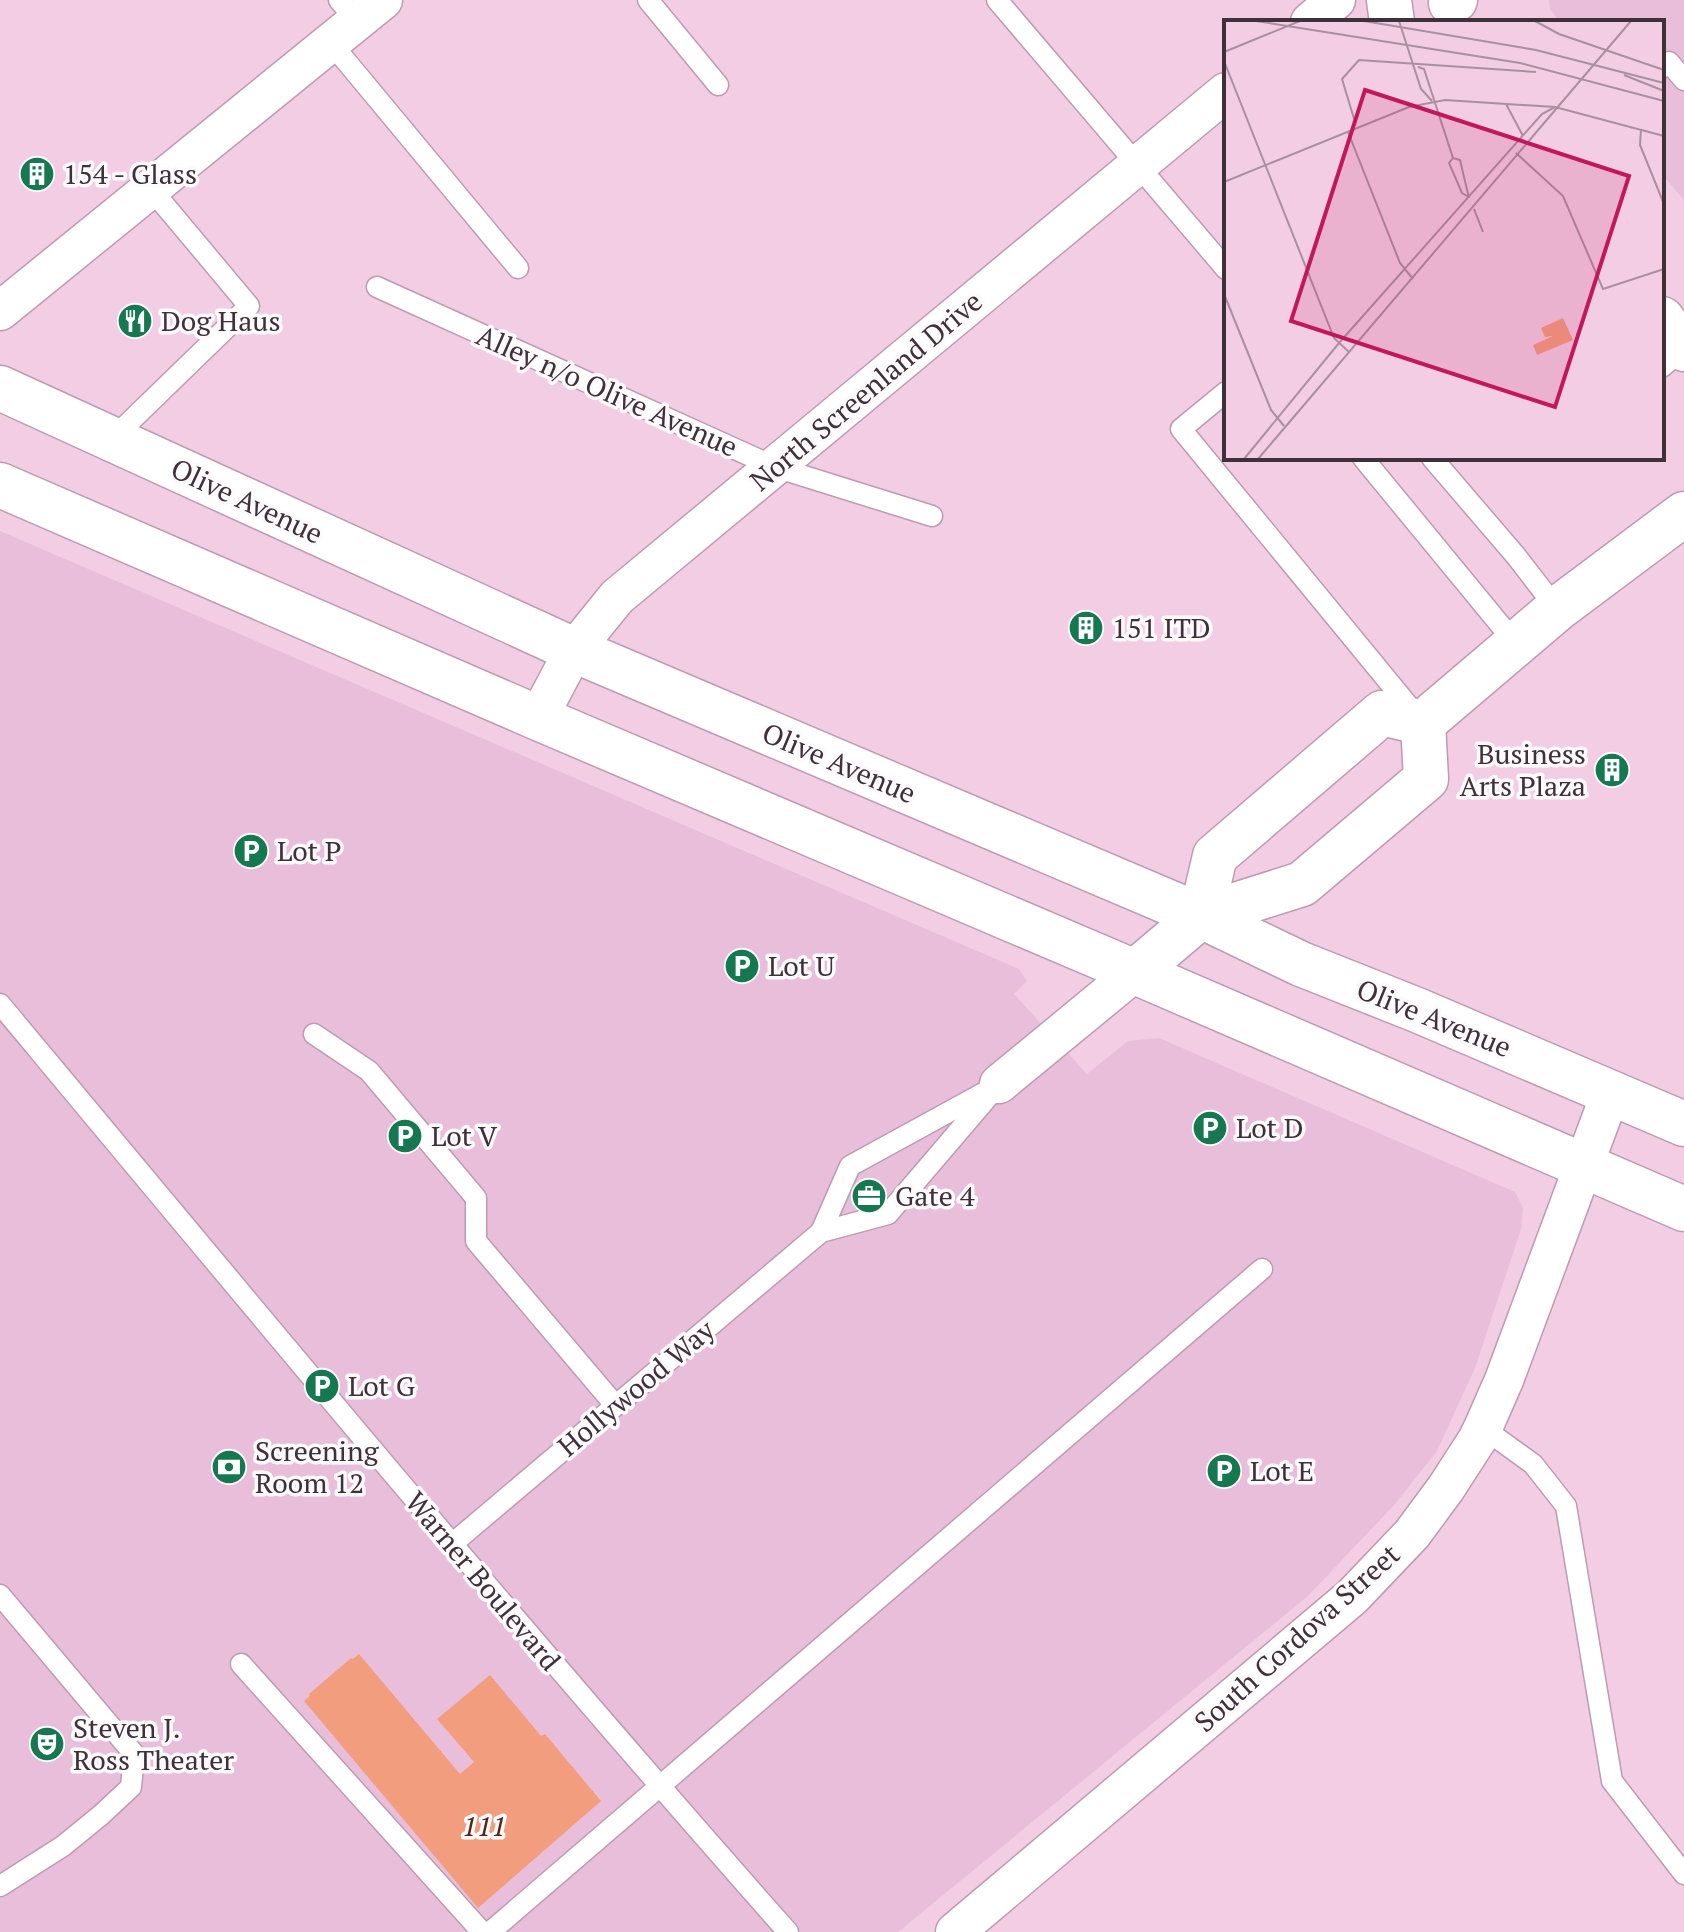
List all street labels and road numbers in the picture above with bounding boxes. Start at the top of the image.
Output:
street label: North Screenland Drive [742,283,990,499]
street label: Alley n/o Olive Avenue [471,316,744,465]
street label: Olive Avenue [165,449,329,552]
street label: Olive Avenue [757,714,922,811]
street label: Olive Avenue [1352,970,1517,1065]
street label: Hollywood Way [550,1311,722,1464]
street label: Warner Boulevard [398,1483,569,1678]
street label: South Cordova Street [1186,1535,1408,1740]

